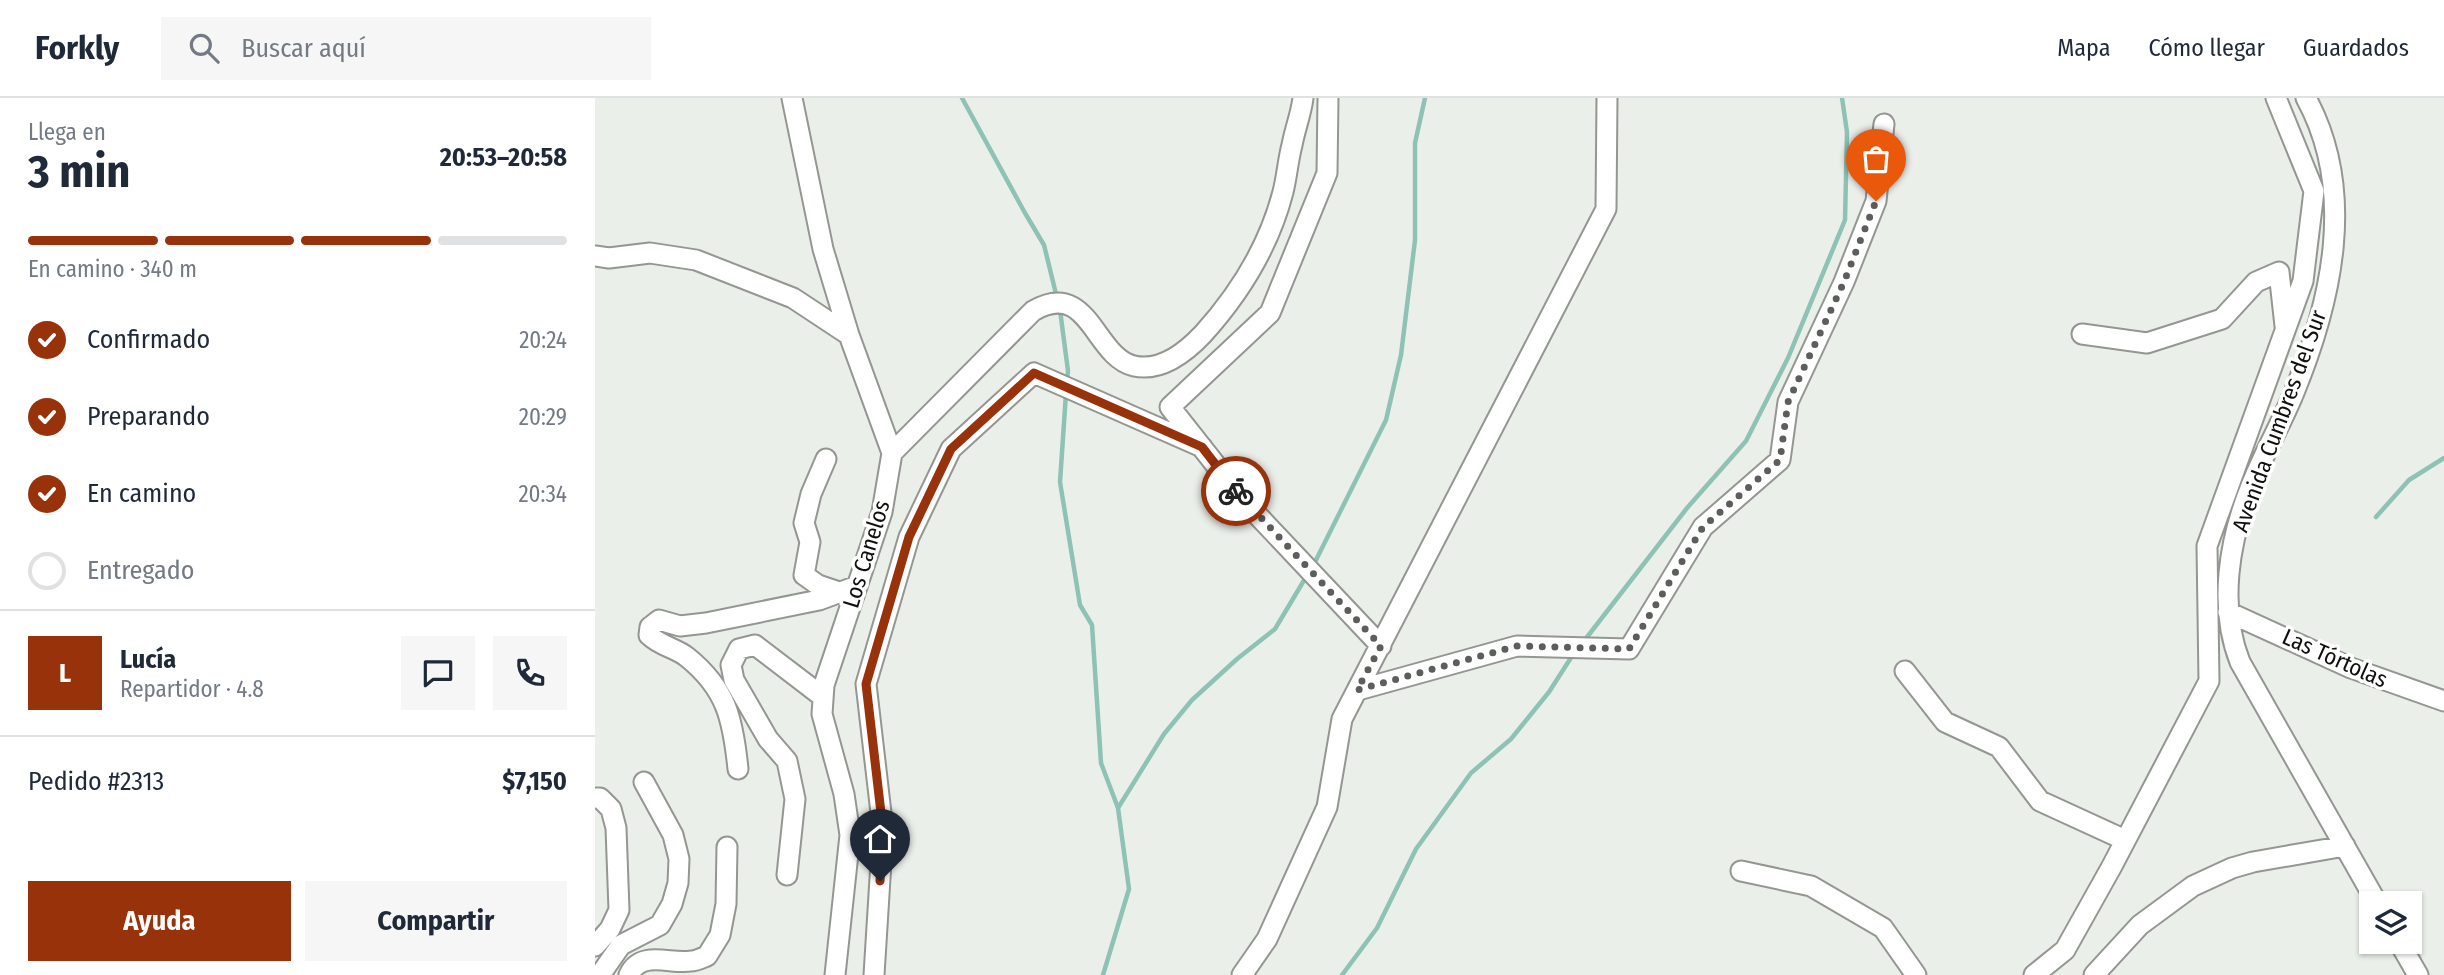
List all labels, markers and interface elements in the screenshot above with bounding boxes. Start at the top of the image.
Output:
search box [161,17,651,80]
text: Forkly [35,28,119,68]
icon: search [185,29,223,67]
text: Buscar aquí [241,33,366,64]
text: Mapa [2057,34,2110,62]
text: Cómo llegar [2148,34,2265,62]
text: Guardados [2303,34,2409,62]
text: Llega en [28,118,106,146]
pin [1846,129,1906,201]
icon: bag [1857,140,1895,178]
text: 20:53–20:58 [440,142,567,173]
text: 3 min [28,144,130,199]
text: En camino · 340 m [28,255,197,283]
street label: Avenida Cumbres del Sur [2226,306,2332,536]
icon: check [28,321,66,359]
text: Confirmado [87,324,210,355]
text: 20:24 [519,326,567,354]
icon: check [28,398,66,436]
text: Preparando [87,401,210,432]
text: 20:29 [519,403,567,431]
courier [1201,456,1271,526]
icon: bike [1217,472,1255,510]
icon: check [28,475,66,513]
text: En camino [87,478,196,509]
text: 20:34 [518,480,567,508]
street label: Los Canelos [836,497,896,611]
text: Entregado [87,555,194,586]
street label: Las Tórtolas [2278,622,2392,694]
button: chat [401,636,475,710]
button: phone [493,636,567,710]
text: Lucía [120,644,176,675]
text: L [59,658,71,689]
text: Repartidor · 4.8 [120,675,264,703]
text: Pedido #2313 [28,766,164,797]
text: $7,150 [502,766,567,797]
pin [850,809,910,881]
icon: home [861,820,899,858]
button: Ayuda [28,881,291,961]
button: Compartir [305,881,567,961]
map controls [2359,891,2422,954]
button: layers [2359,891,2422,954]

